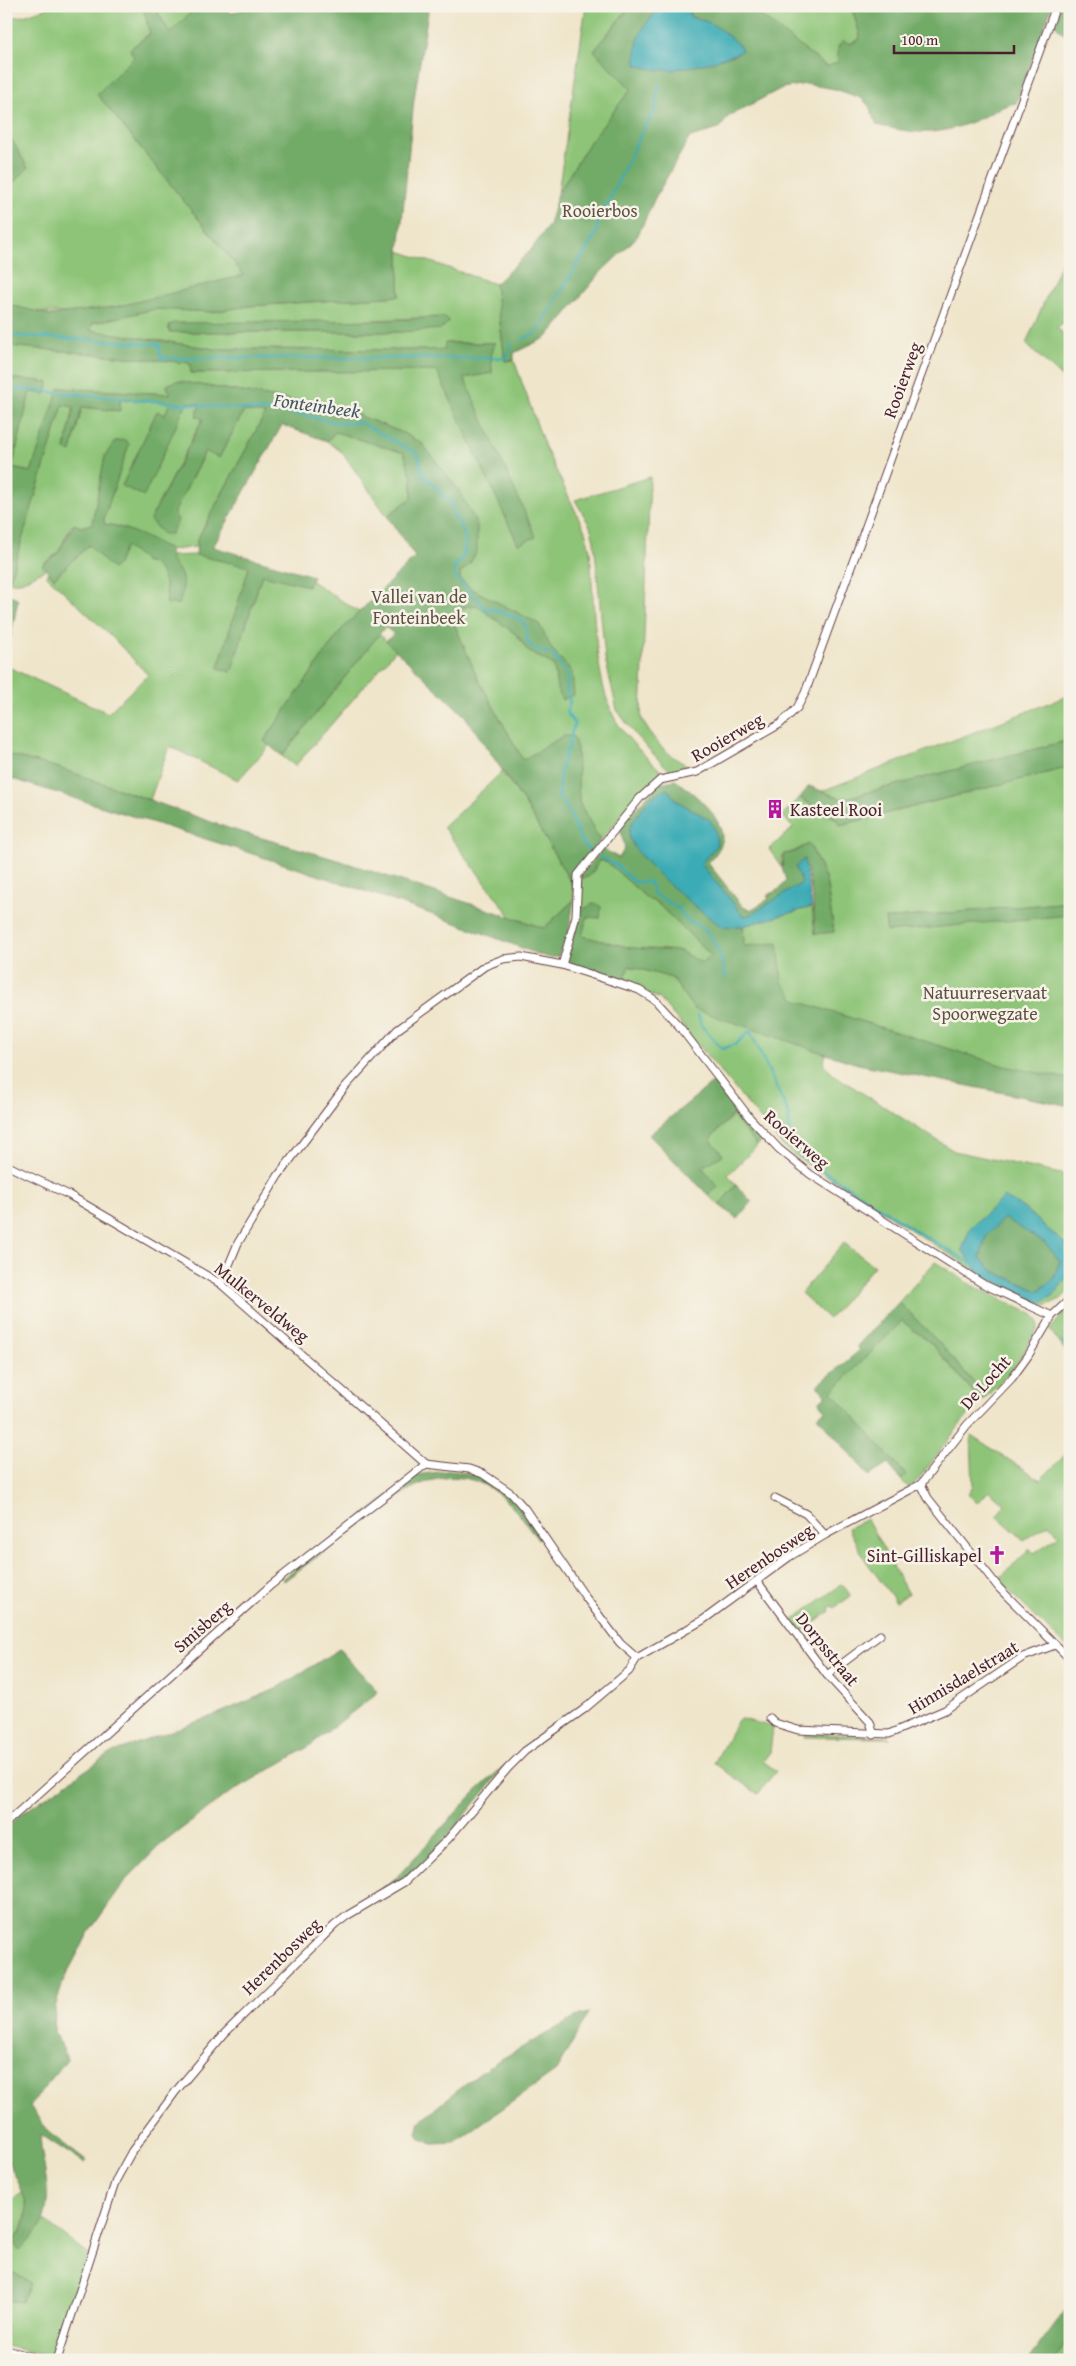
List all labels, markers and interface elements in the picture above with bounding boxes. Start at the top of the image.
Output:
scale bar [894,22,1014,54]
text: 100 m [901,29,939,50]
park label: Rooierbos [562,197,638,224]
street label: Rooierweg [876,338,928,422]
water label: Fonteinbeek [271,385,362,425]
park label: Vallei van de Fonteinbeek [371,583,467,631]
street label: Rooierweg [686,705,768,769]
place label: Kasteel Rooi [790,796,882,823]
building icon: Kasteel Rooi [764,798,786,820]
park label: Natuurreservaat Spoorwegzate [923,979,1048,1027]
street label: Rooierweg [758,1103,836,1175]
street label: Mulkerveldweg [209,1255,315,1349]
street label: De Locht [953,1348,1017,1415]
street label: Herenbosweg [719,1516,819,1596]
place label: Sint-Gilliskapel [867,1542,982,1569]
church icon: Sint-Gilliskapel [986,1544,1008,1566]
street label: Smisberg [167,1593,237,1659]
street label: Dorpsstraat [790,1606,867,1692]
street label: Hinnisdaelstraat [902,1633,1024,1721]
street label: Herenbosweg [235,1911,327,2001]

